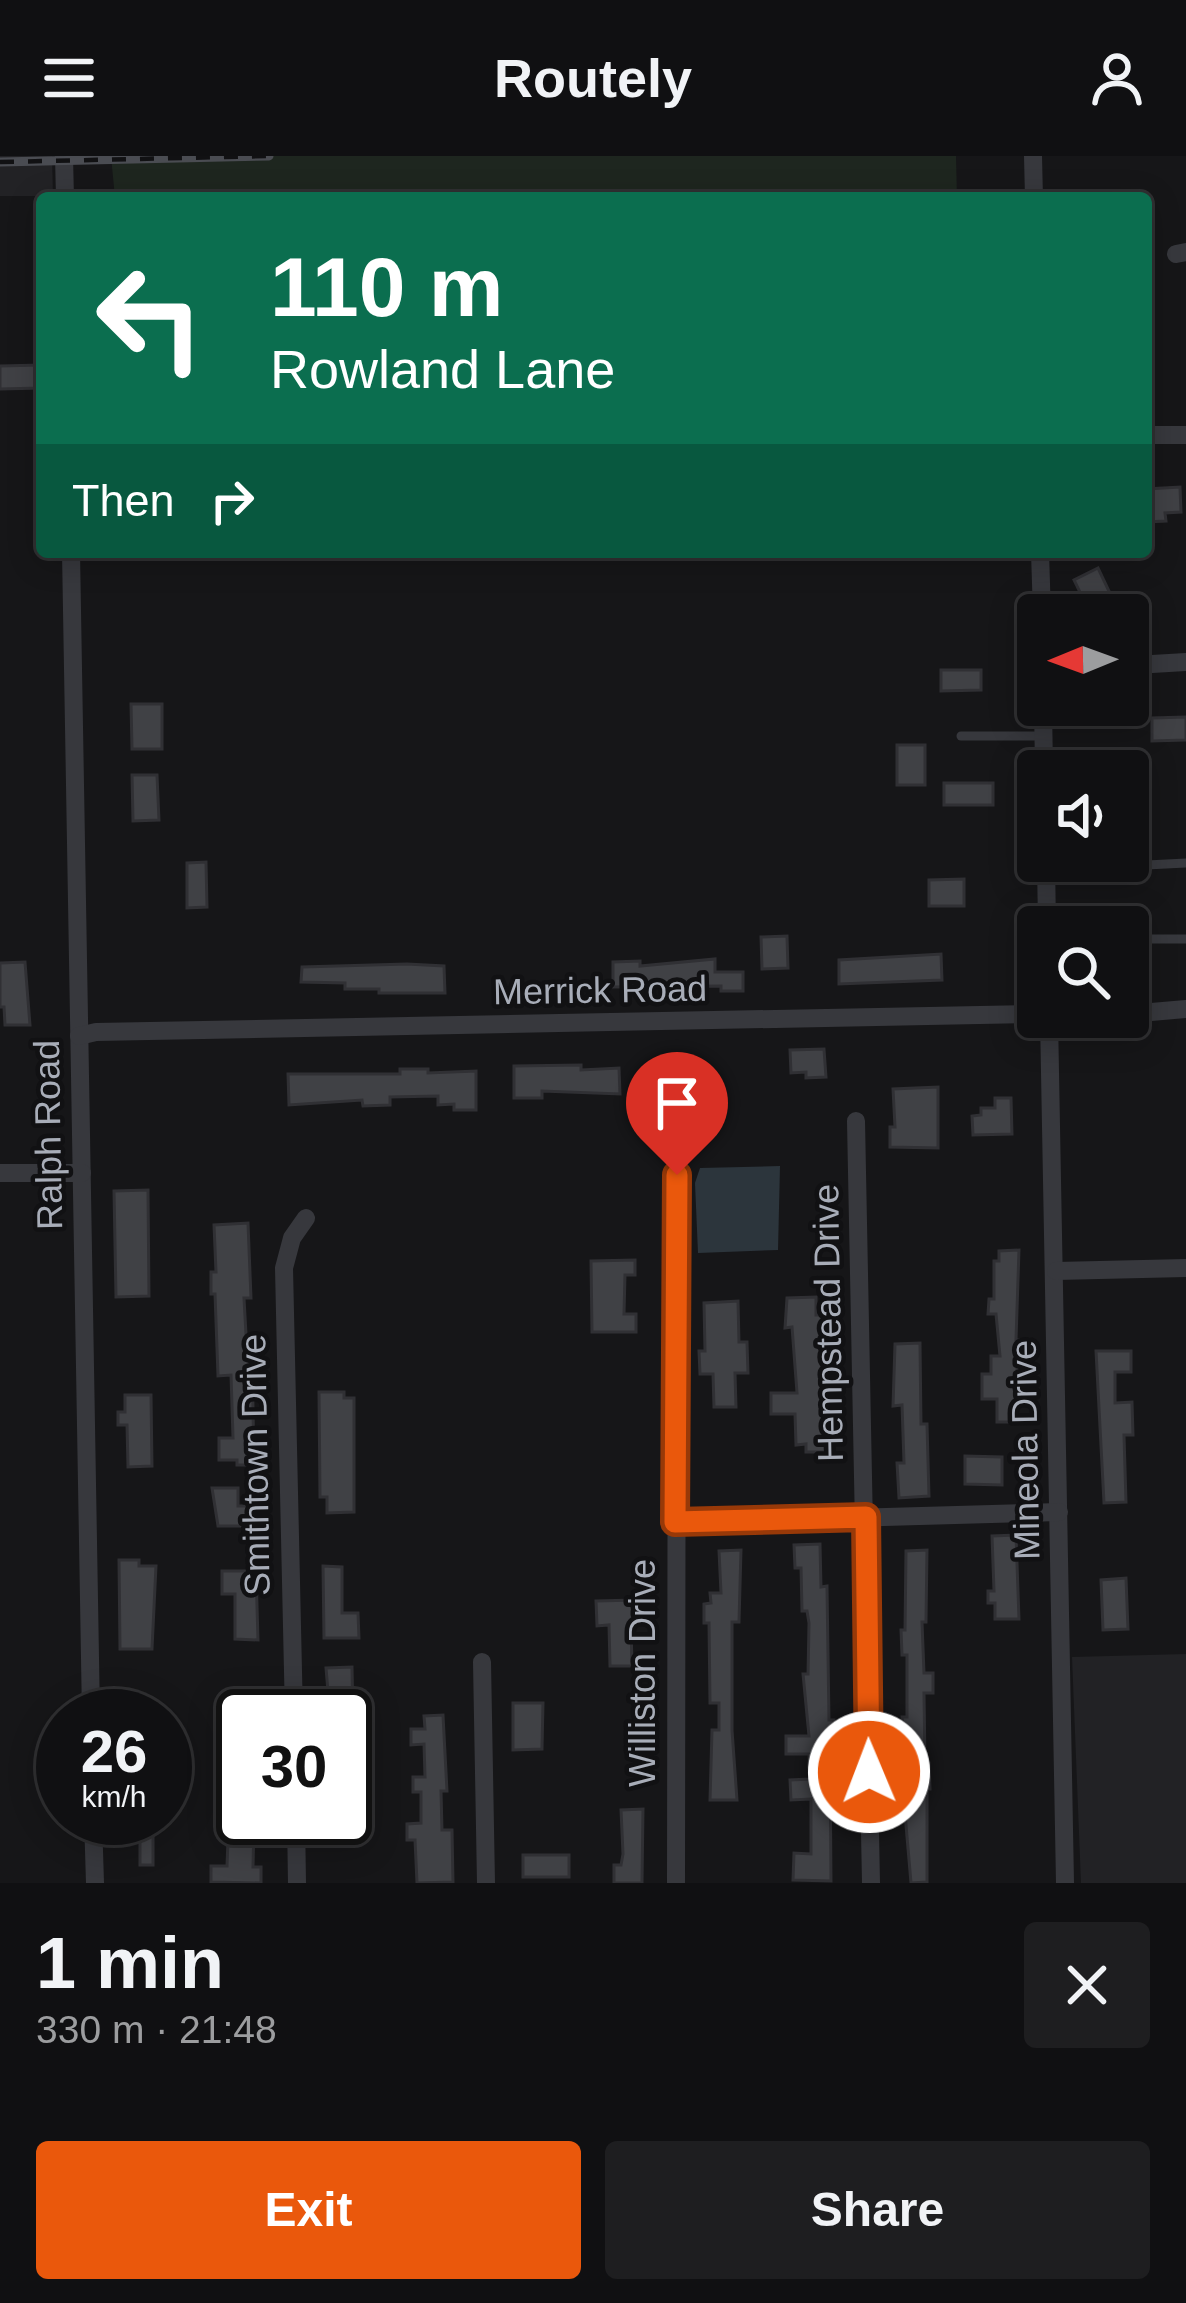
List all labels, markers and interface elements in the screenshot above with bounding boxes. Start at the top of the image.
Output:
icon: menu [36,45,102,111]
icon: person [1084,45,1150,111]
text: Routely [494,48,692,108]
icon: left [72,240,228,396]
text: 110 m [270,240,504,334]
text: Rowland Lane [270,339,615,399]
icon: right [199,468,265,534]
text: Then [72,475,175,526]
north arrow [1017,594,1149,726]
map controls [1017,594,1149,1038]
button: sound [1017,750,1149,882]
button: search [1017,906,1149,1038]
street label: Merrick Road [493,968,707,1012]
street label: Ralph Road [26,1040,70,1230]
pin [626,1052,728,1175]
icon: arrive [644,1070,710,1136]
street label: Hempstead Drive [805,1184,851,1462]
street label: Smithtown Drive [232,1334,278,1596]
street label: Mineola Drive [1003,1340,1047,1560]
street label: Williston Drive [622,1559,663,1787]
speed limit sign: 30 [216,1689,372,1845]
position arrow [806,1709,932,1835]
text: 26 [81,1718,147,1785]
text: km/h [81,1780,147,1813]
button: close [1024,1922,1150,2048]
text: 1 min [36,1923,224,2003]
text: 330 m · 21:48 [36,2008,277,2051]
button: Exit [36,2141,581,2279]
button: Share [605,2141,1150,2279]

